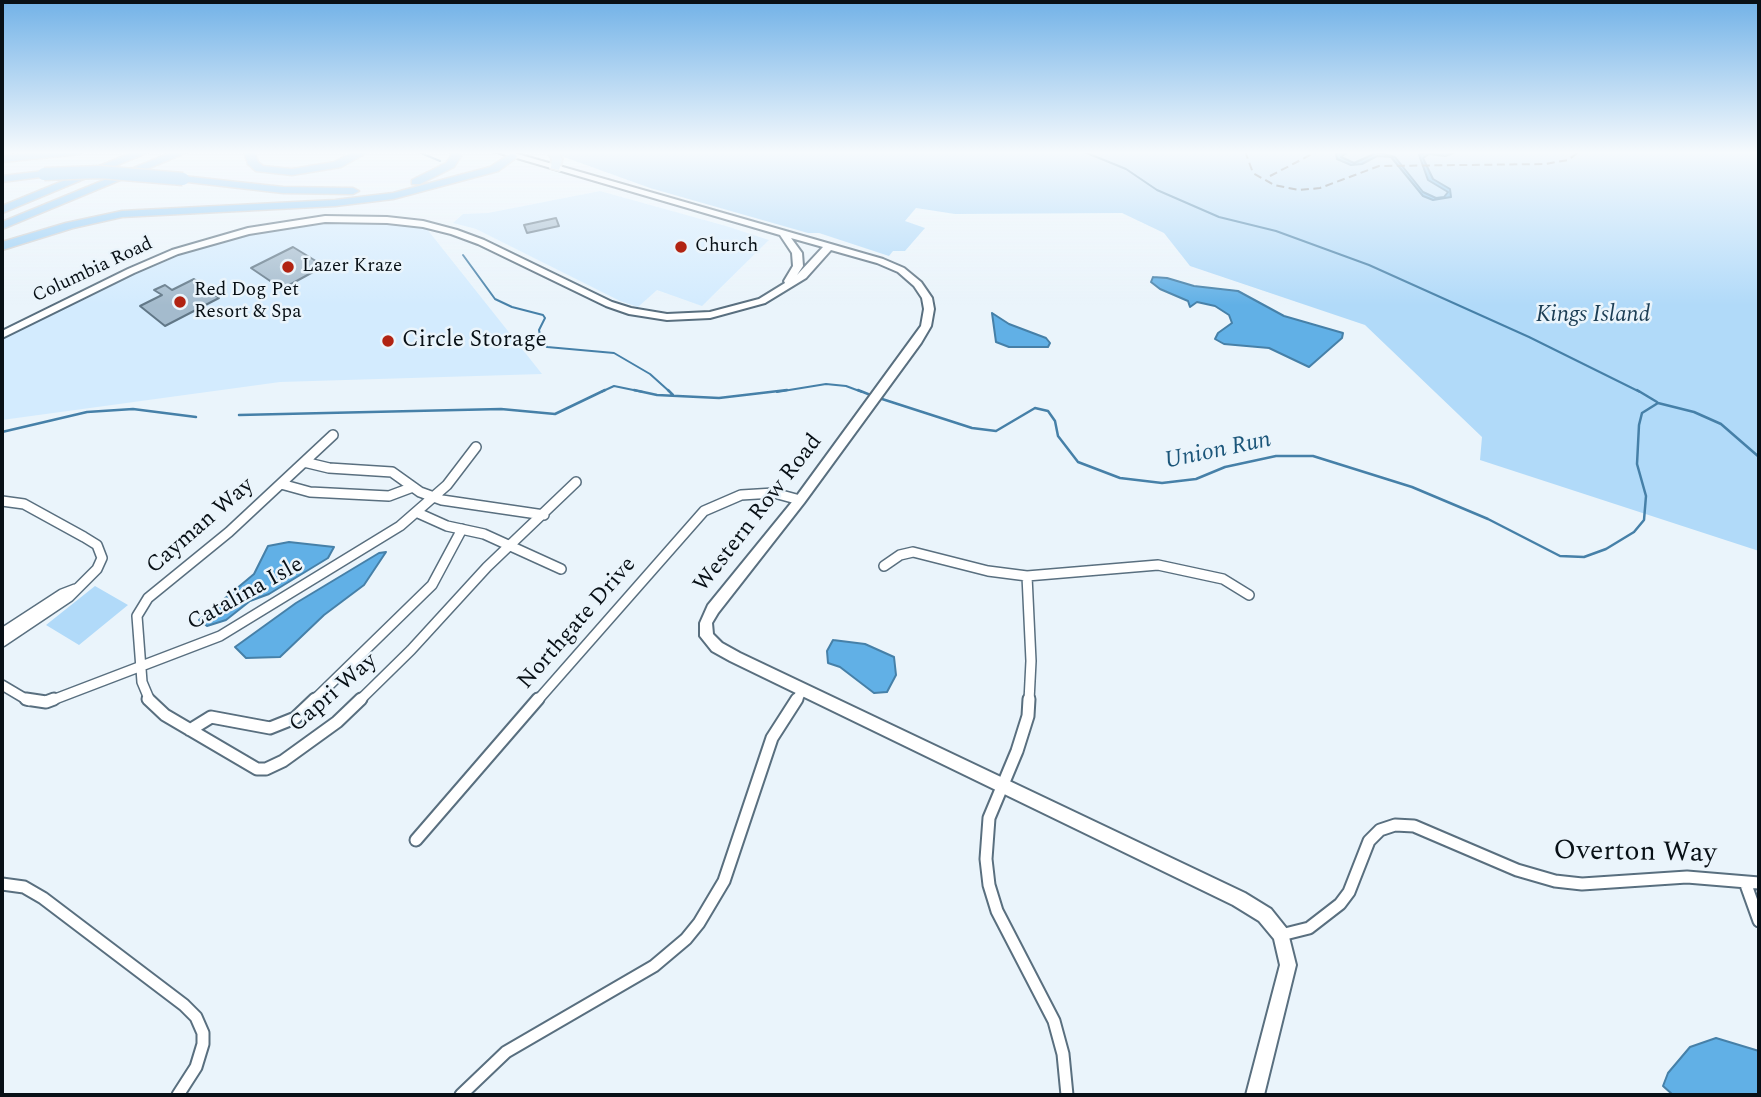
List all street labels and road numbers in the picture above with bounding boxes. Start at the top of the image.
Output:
street label: Columbia Road [29,233,157,309]
street label: Western Row Road [689,429,829,599]
street label: Cayman Way [142,473,260,581]
street label: Catalina Isle [183,552,309,638]
street label: Northgate Drive [513,552,643,696]
street label: Capri Way [284,648,384,740]
street label: Overton Way [1553,836,1717,872]

